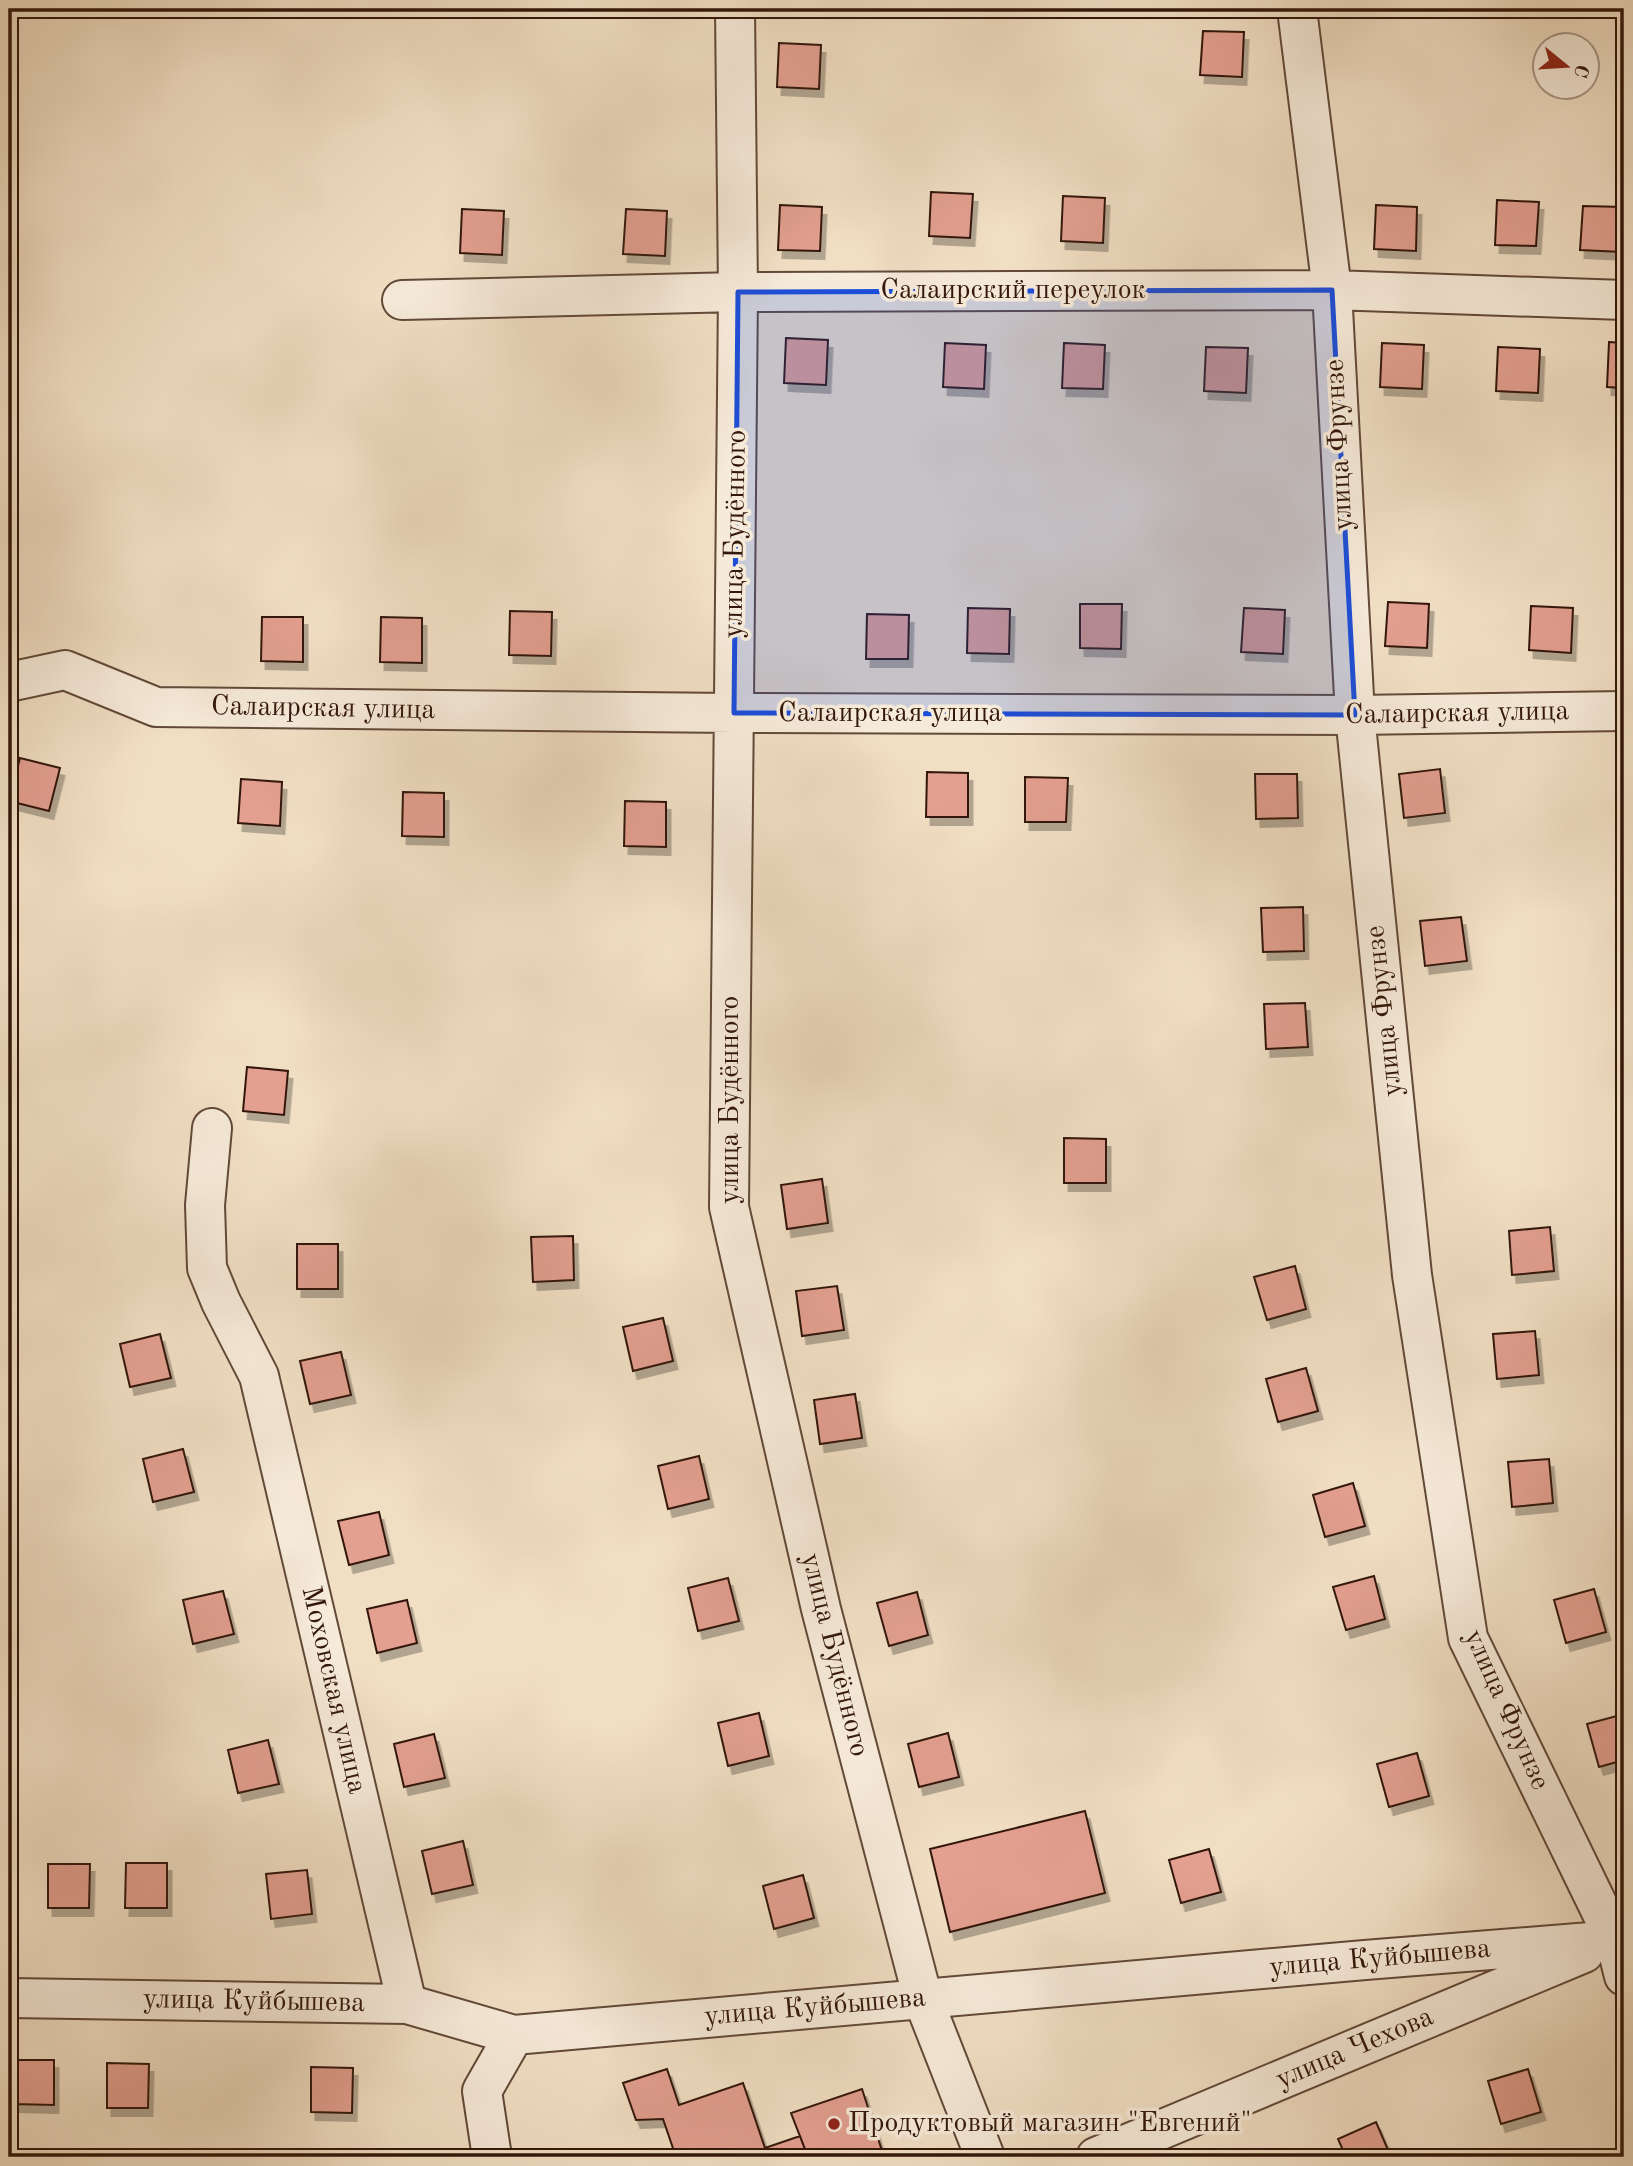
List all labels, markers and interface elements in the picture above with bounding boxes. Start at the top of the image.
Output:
north arrow [1532,32,1602,102]
text: С [1569,62,1591,79]
street label: Салаирский переулок [880,277,1146,305]
street label: улица Фрунзе [1322,358,1358,532]
street label: улица Будённого [720,429,752,639]
street label: Салаирская улица [211,693,436,725]
street label: Салаирская улица [1345,698,1570,730]
street label: Салаирская улица [778,700,1002,728]
street label: улица Фрунзе [1362,924,1408,1098]
street label: улица Будённого [717,996,745,1204]
street label: улица Будённого [795,1550,873,1760]
street label: Моховская улица [296,1584,371,1797]
street label: улица Фрунзе [1458,1626,1554,1794]
street label: улица Куйбышева [1268,1935,1492,1983]
street label: улица Куйбышева [703,1984,927,2032]
street label: улица Куйбышева [143,1986,365,2018]
street label: улица Чехова [1272,2003,1438,2095]
place label: Продуктовый магазин "Евгений" [848,2110,1252,2138]
marker: Продуктовый магазин "Евгений" [826,2116,842,2132]

